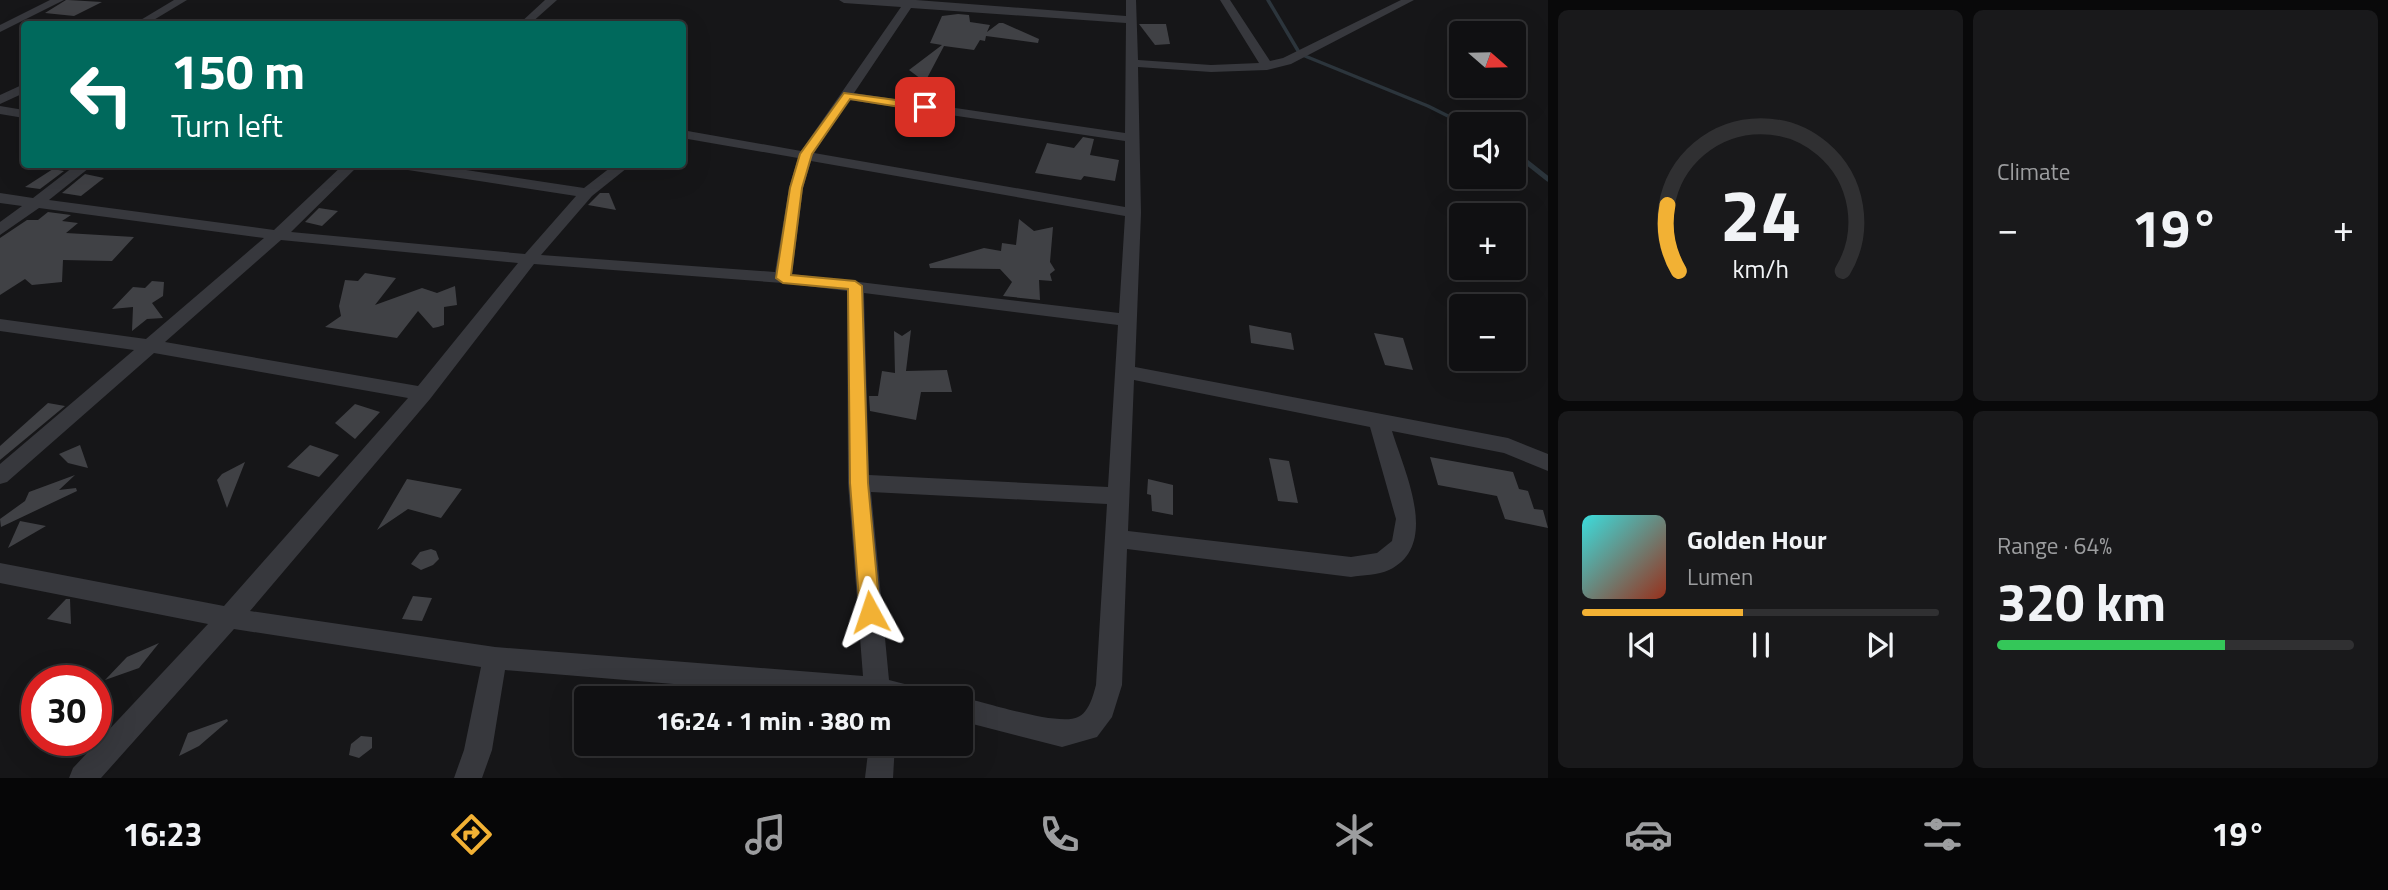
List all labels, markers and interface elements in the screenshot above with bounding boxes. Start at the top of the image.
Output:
north arrow [1449,21,1526,98]
map controls [1449,21,1526,371]
text: 150 m [171,33,305,108]
icon: left [56,49,147,140]
pin [895,77,955,137]
icon: arrive [906,88,944,126]
text: Turn left [171,101,283,149]
button: sound [1449,112,1526,189]
text: Climate [1997,154,2070,189]
text: 24 [1720,160,1801,270]
text: 19° [2132,188,2219,267]
text: − [1997,199,2018,257]
text: + [2333,199,2354,257]
button: + [1449,203,1526,280]
text: km/h [1732,250,1789,288]
button: − [1449,294,1526,371]
text: Golden Hour [1687,520,1827,559]
text: Range · 64% [1997,528,2112,563]
text: Lumen [1687,559,1753,594]
text: 320 km [1997,562,2166,641]
position arrow [833,575,907,649]
icon: previous [1623,626,1661,664]
icon: pause [1742,626,1780,664]
icon: next [1861,626,1899,664]
speed limit sign: 30 [21,665,112,756]
text: 16:24 · 1 min · 380 m [656,701,891,740]
text: 16:23 [123,810,202,858]
icon: directions [447,810,496,859]
icon: music [741,810,790,859]
icon: phone [1035,810,1084,859]
icon: climate [1330,810,1379,859]
icon: car [1624,810,1673,859]
icon: filters [1918,810,1967,859]
text: 19° [2212,810,2265,858]

